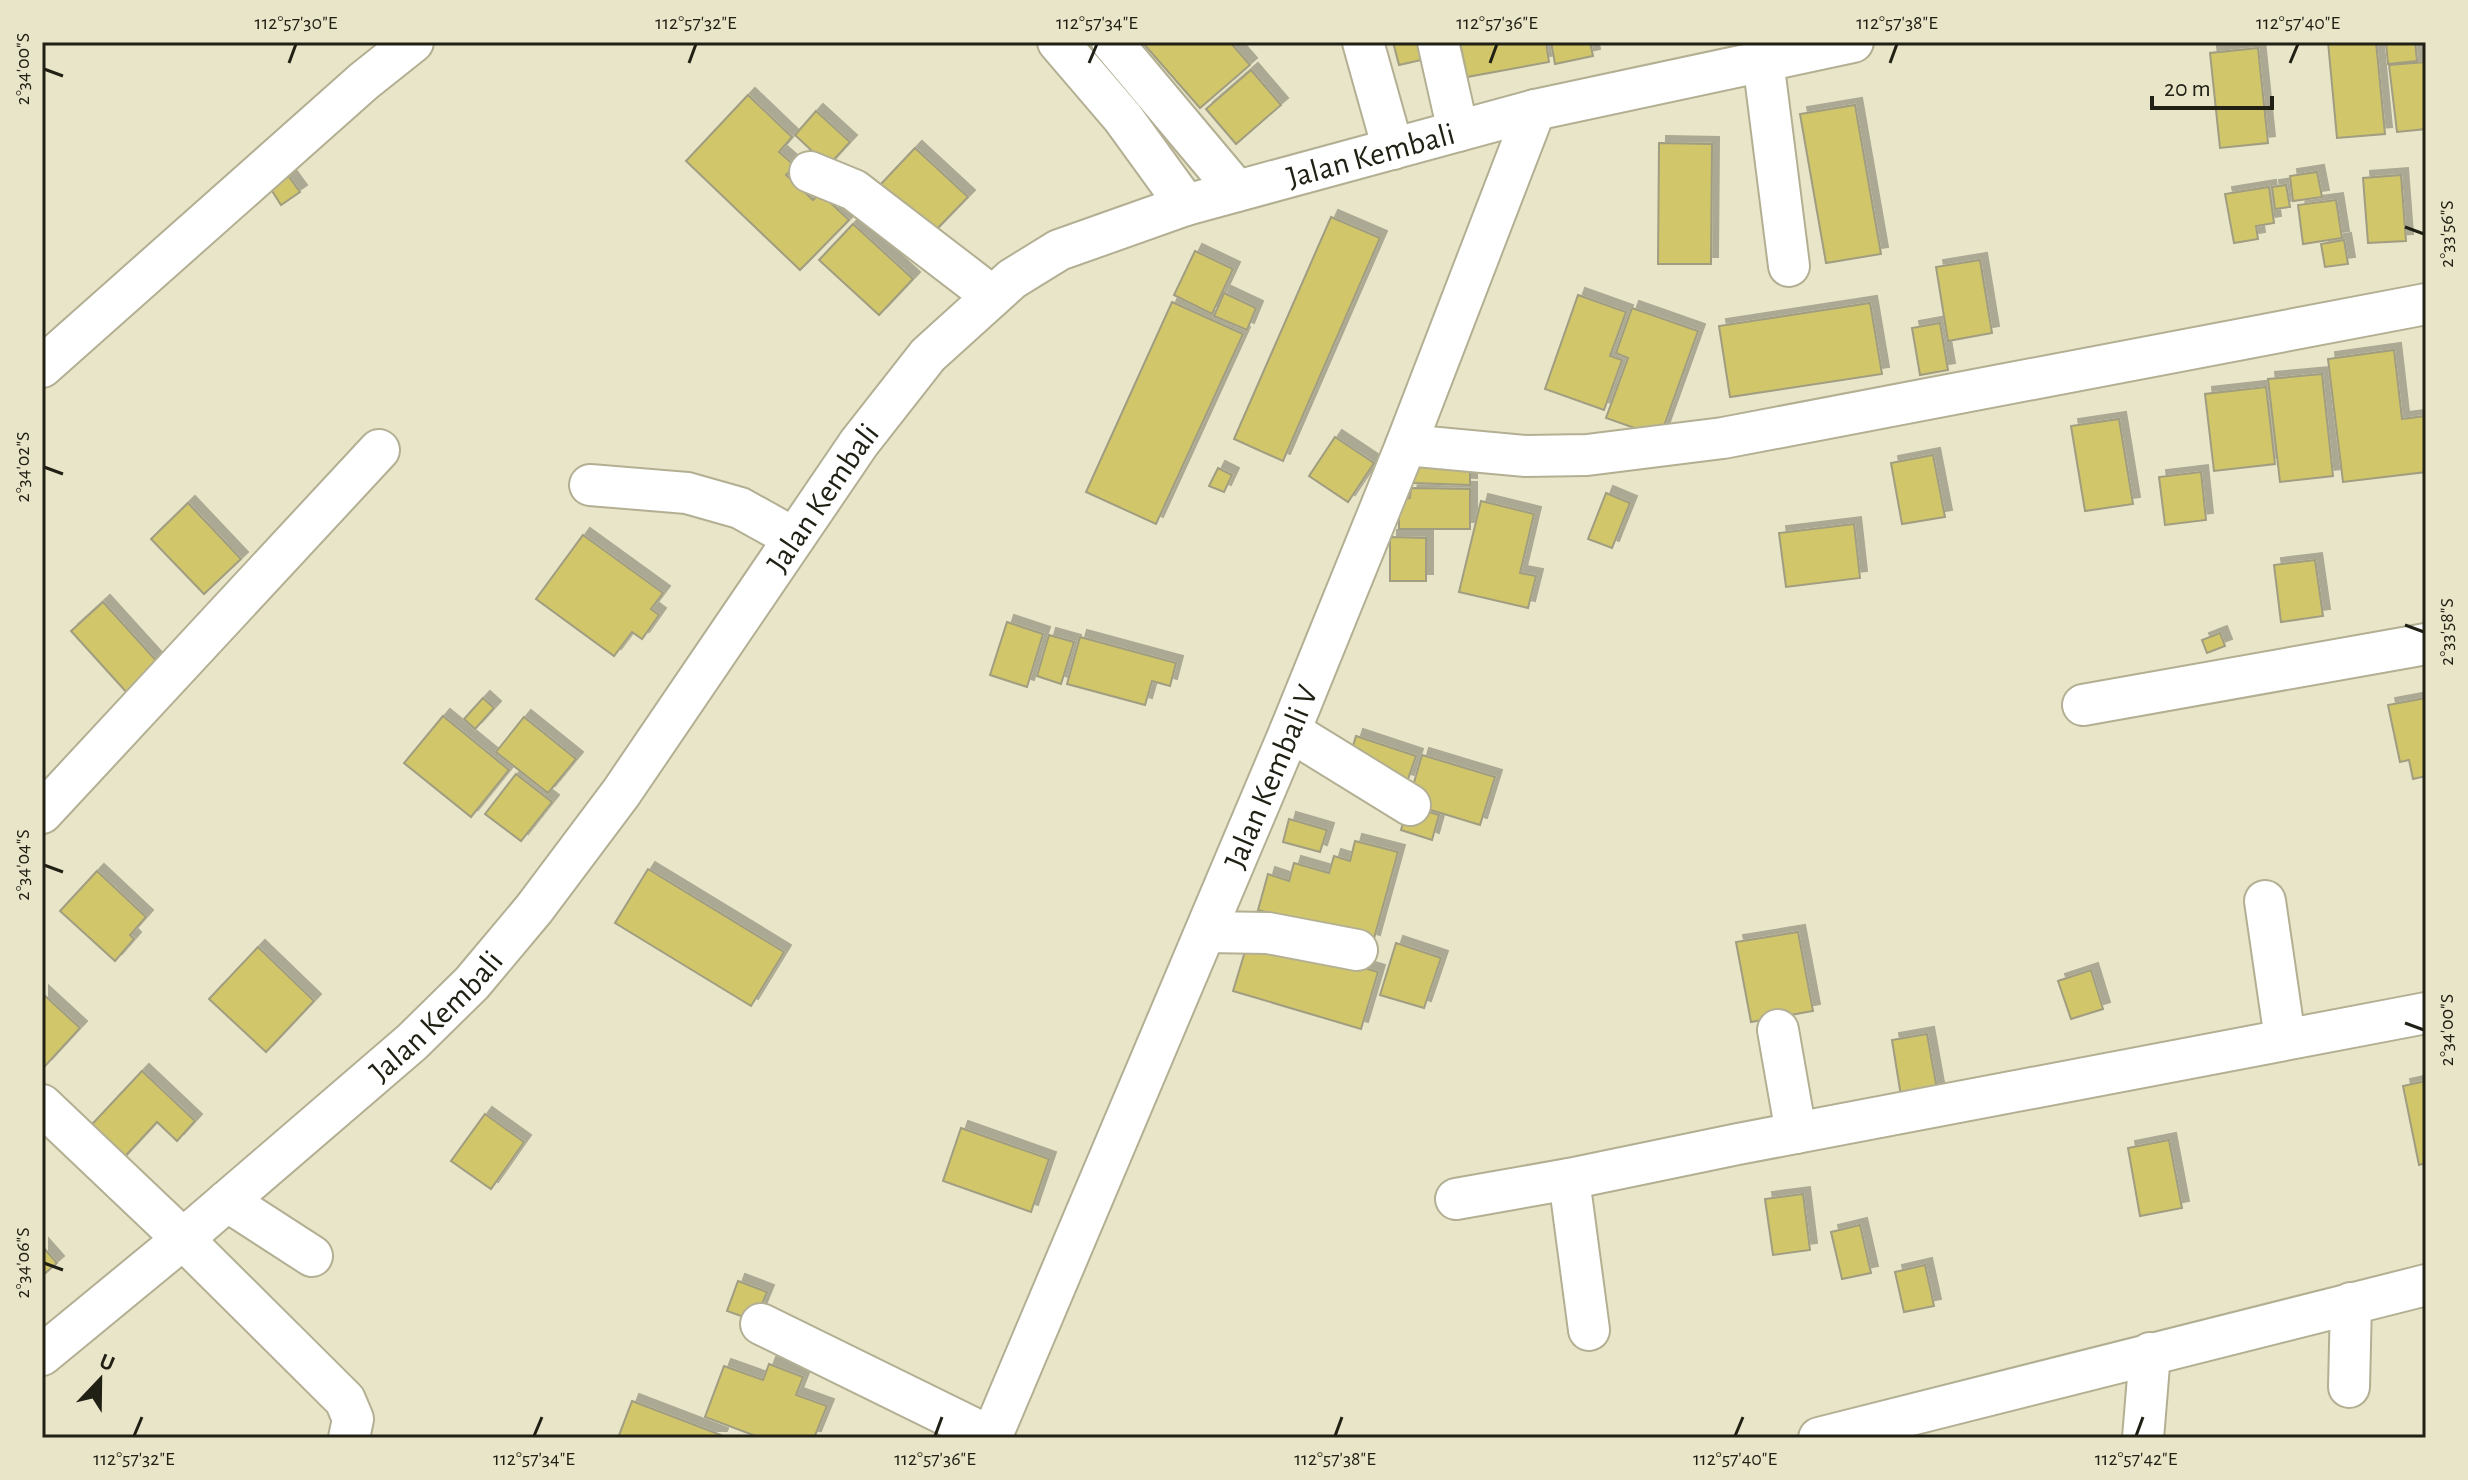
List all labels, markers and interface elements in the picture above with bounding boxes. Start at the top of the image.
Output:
text: 112°57'30"E [255,13,338,33]
text: 112°57'32"E [655,13,737,33]
text: 112°57'34"E [1056,13,1138,33]
text: 112°57'36"E [1456,13,1538,33]
text: 112°57'38"E [1856,13,1938,33]
text: 112°57'40"E [2256,13,2340,33]
text: 2°34'00"S [13,33,33,105]
scale bar [2152,60,2272,110]
text: 20 m [2164,77,2211,101]
street label: Jalan Kembali [1284,118,1458,194]
text: 2°33'56"S [2437,200,2457,268]
street label: Jalan Kembali [761,418,885,578]
text: 2°34'02"S [13,432,33,502]
text: 2°33'58"S [2437,598,2457,666]
street label: Jalan Kembali V [1219,681,1324,873]
text: 2°34'04"S [13,829,33,901]
street label: Jalan Kembali [364,945,509,1088]
text: 2°34'00"S [2437,994,2457,1066]
text: 2°34'06"S [13,1227,33,1299]
north arrow [60,1340,140,1420]
text: U [96,1350,118,1375]
text: 112°57'32"E [93,1449,175,1469]
text: 112°57'34"E [493,1449,575,1469]
text: 112°57'36"E [894,1449,976,1469]
text: 112°57'38"E [1294,1449,1376,1469]
text: 112°57'40"E [1693,1449,1777,1469]
text: 112°57'42"E [2095,1449,2178,1469]

